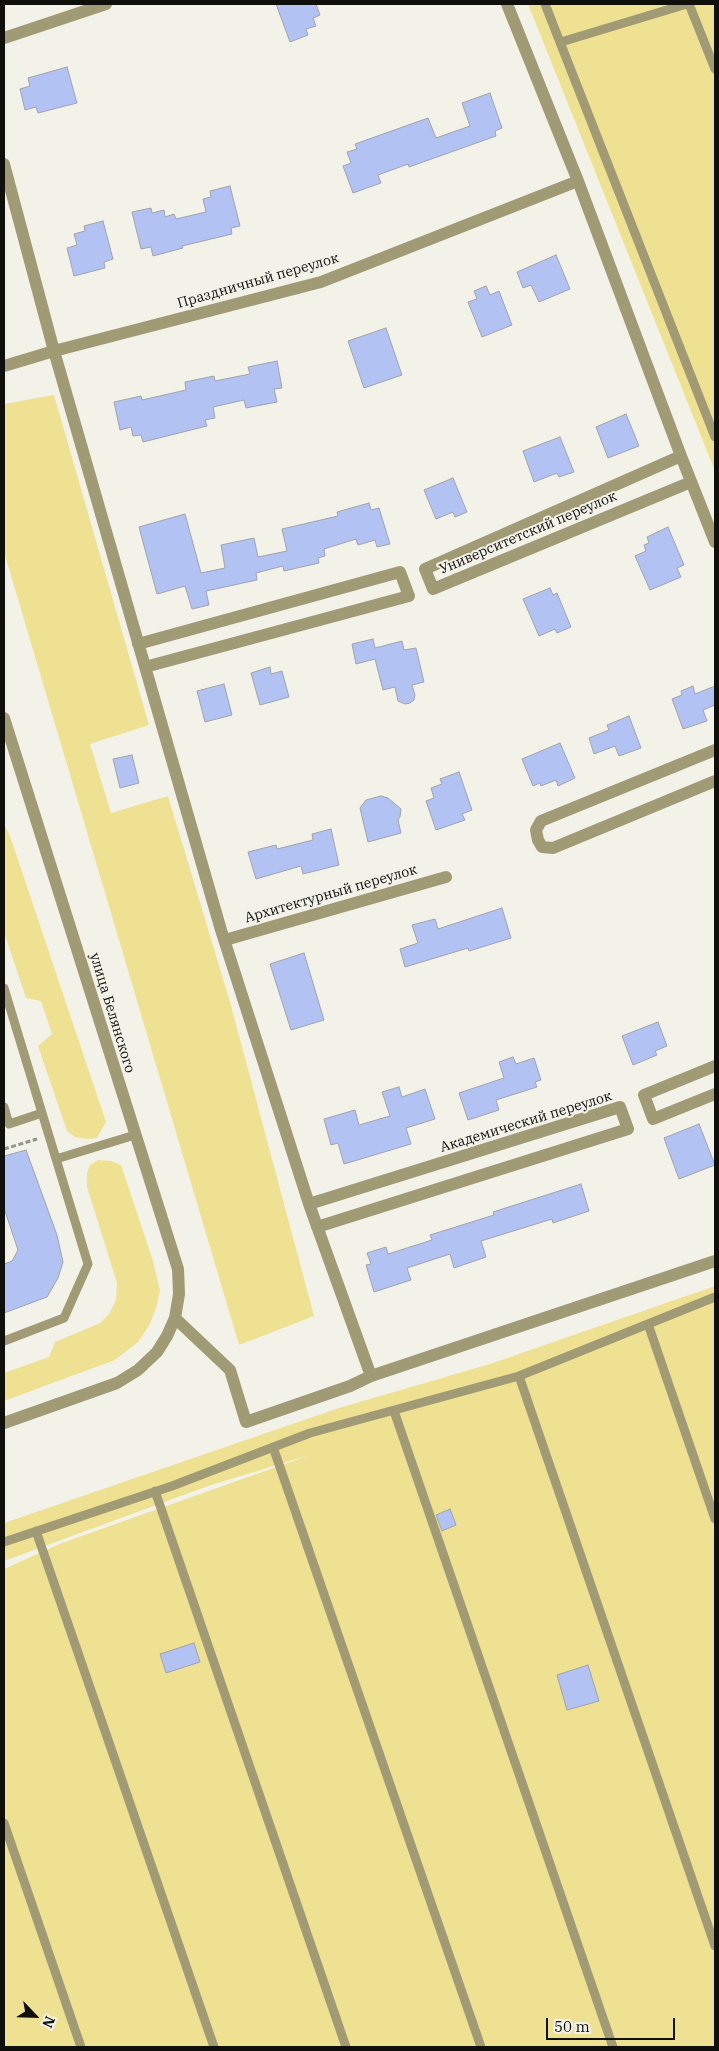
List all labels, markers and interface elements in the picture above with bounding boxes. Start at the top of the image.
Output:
street label: Праздничный переулок [175,250,341,312]
street label: Университетский переулок [437,488,619,578]
street label: Архитектурный переулок [243,861,419,927]
street label: улица Белянского [86,951,138,1075]
street label: Академический переулок [438,1088,614,1156]
north arrow [10,1991,60,2041]
scale bar [549,2008,678,2040]
text: N [38,2013,59,2031]
text: 50 m [554,2017,590,2036]

